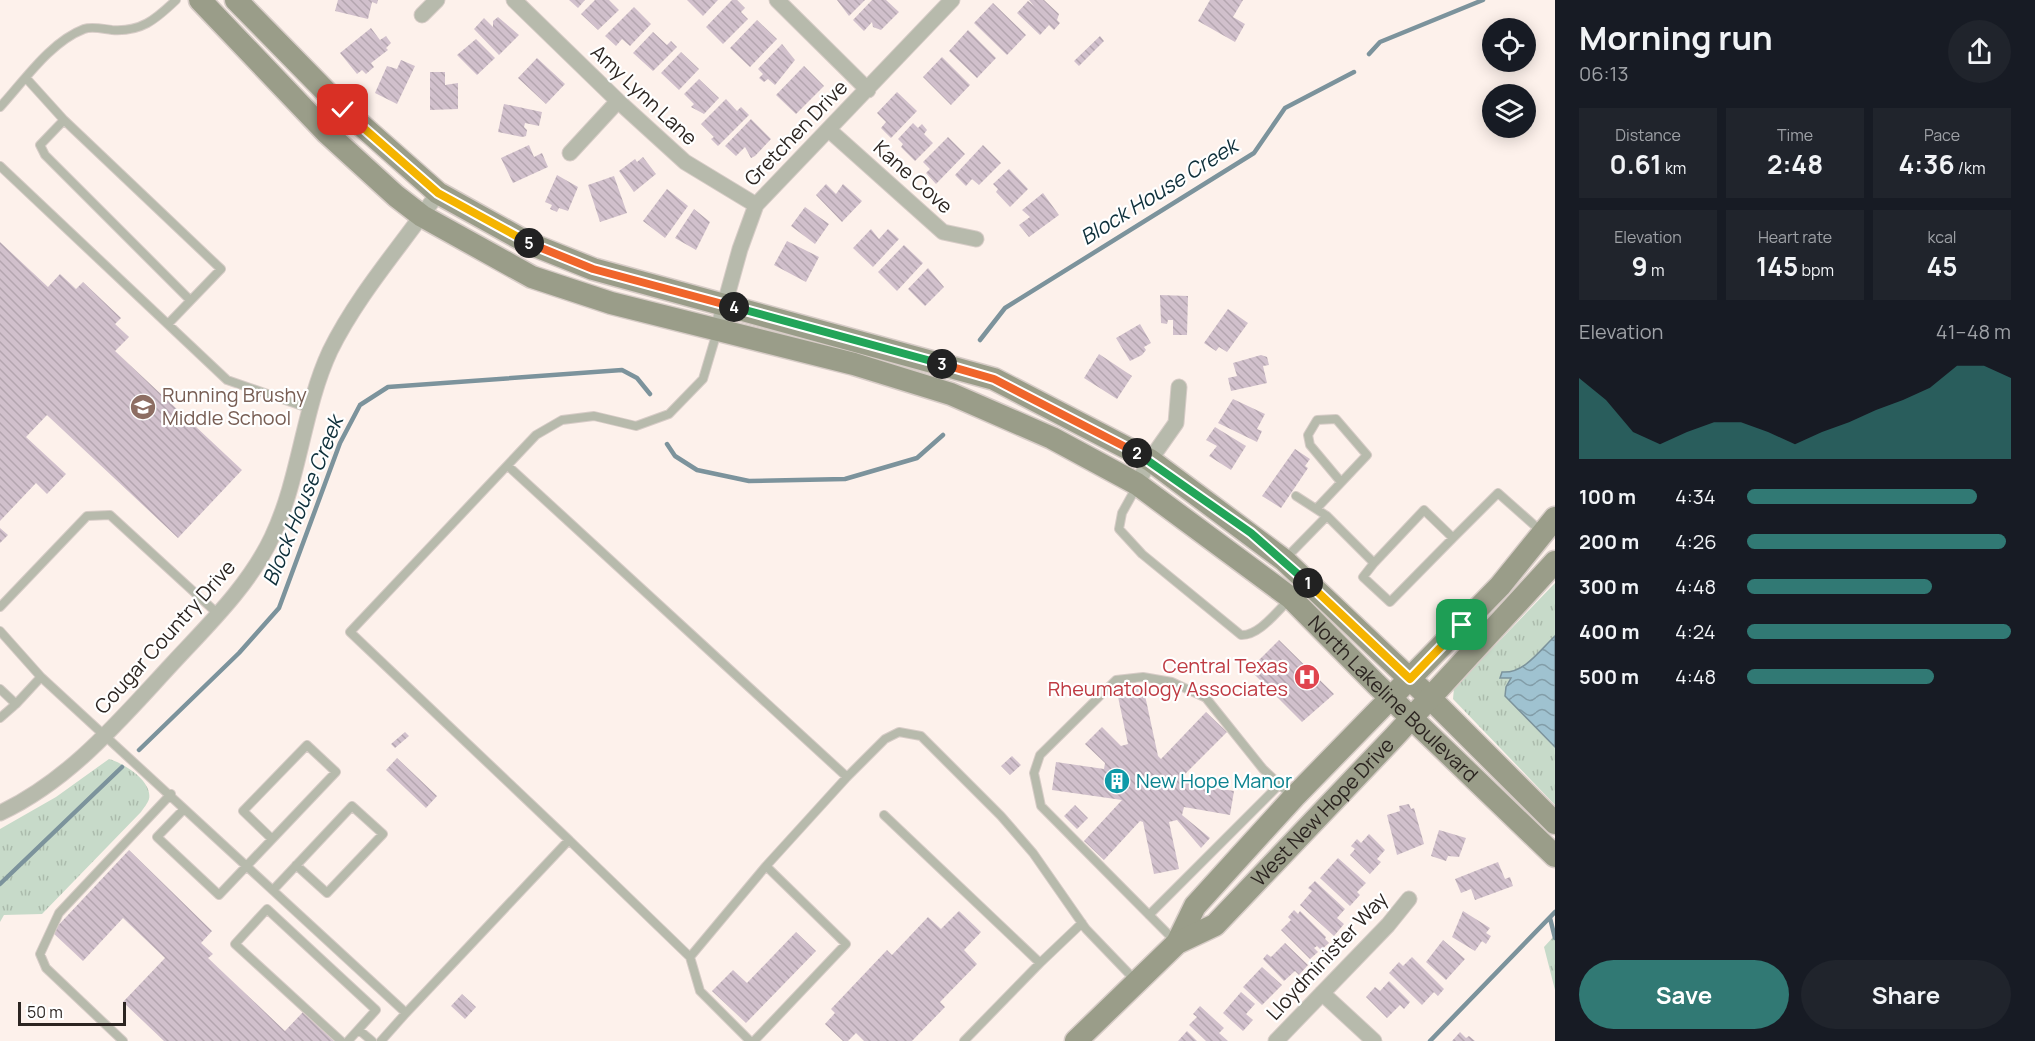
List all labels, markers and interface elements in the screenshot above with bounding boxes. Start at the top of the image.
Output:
text: Morning run [1579,15,1773,60]
map controls [1482,18,1536,138]
button: locate [1482,18,1536,72]
button: share [1948,20,2011,83]
street label: Amy Lynn Lane [585,38,703,151]
text: 06:13 [1579,60,1628,87]
street label: Gretchen Drive [738,74,853,191]
pin [317,84,368,135]
button: layers [1482,84,1536,138]
icon: check [326,93,359,126]
text: Distance [1615,124,1681,146]
text: Time [1777,124,1813,146]
text: Pace [1924,124,1960,146]
water label: Block House Creek [1074,130,1245,251]
street label: Kane Cove [868,134,959,219]
text: 0.61 [1610,146,1662,182]
text: 2:48 [1767,146,1823,182]
text: 4:36 [1899,146,1955,182]
text: km [1662,157,1686,179]
text: /km [1955,157,1985,179]
text: Elevation [1614,226,1682,248]
text: Heart rate [1758,226,1832,248]
text: kcal [1927,226,1957,248]
pin: 5 [514,228,544,258]
text: 5 [524,232,534,254]
text: 9 [1632,248,1648,284]
text: 145 [1756,248,1798,284]
text: 45 [1926,248,1958,284]
text: m [1648,259,1664,281]
text: bpm [1798,259,1834,281]
pin: 4 [719,292,749,322]
text: 4 [729,296,739,318]
text: Elevation [1579,318,1663,345]
text: 41–48 m [1936,318,2011,345]
pin: 3 [927,349,957,379]
text: 3 [937,353,947,375]
place label: Running Brushy Middle School [162,381,307,431]
school or university icon: Running Brushy Middle School [128,392,158,422]
water label: Block House Creek [255,409,350,590]
pin: 2 [1122,438,1152,468]
text: 2 [1132,442,1142,464]
text: 100 m [1579,483,1636,510]
text: 4:34 [1675,483,1716,510]
text: 200 m [1579,528,1639,555]
text: 4:26 [1675,528,1717,555]
street label: Cougar Country Drive [88,554,241,719]
pin: 1 [1293,568,1323,598]
text: 1 [1304,572,1312,594]
text: 300 m [1579,573,1639,600]
text: 4:48 [1675,573,1716,600]
pin [1436,599,1487,650]
icon: arrive [1445,608,1478,641]
street label: North Lakeline Boulevard [1302,609,1484,788]
text: 400 m [1579,618,1639,645]
text: 4:24 [1675,618,1716,645]
place label: Central Texas Rheumatology Associates [1048,652,1288,702]
hospital icon: Central Texas Rheumatology Associates [1292,662,1322,692]
text: 500 m [1579,663,1639,690]
text: 4:48 [1675,663,1716,690]
street label: West New Hope Drive [1245,731,1400,892]
building icon: New Hope Manor [1102,766,1132,796]
place label: New Hope Manor [1136,767,1292,794]
street label: Lloydminister Way [1260,885,1394,1026]
button: Save [1579,960,1789,1029]
button: Share [1801,960,2011,1029]
scale bar [18,999,126,1026]
text: 50 m [27,1001,63,1023]

